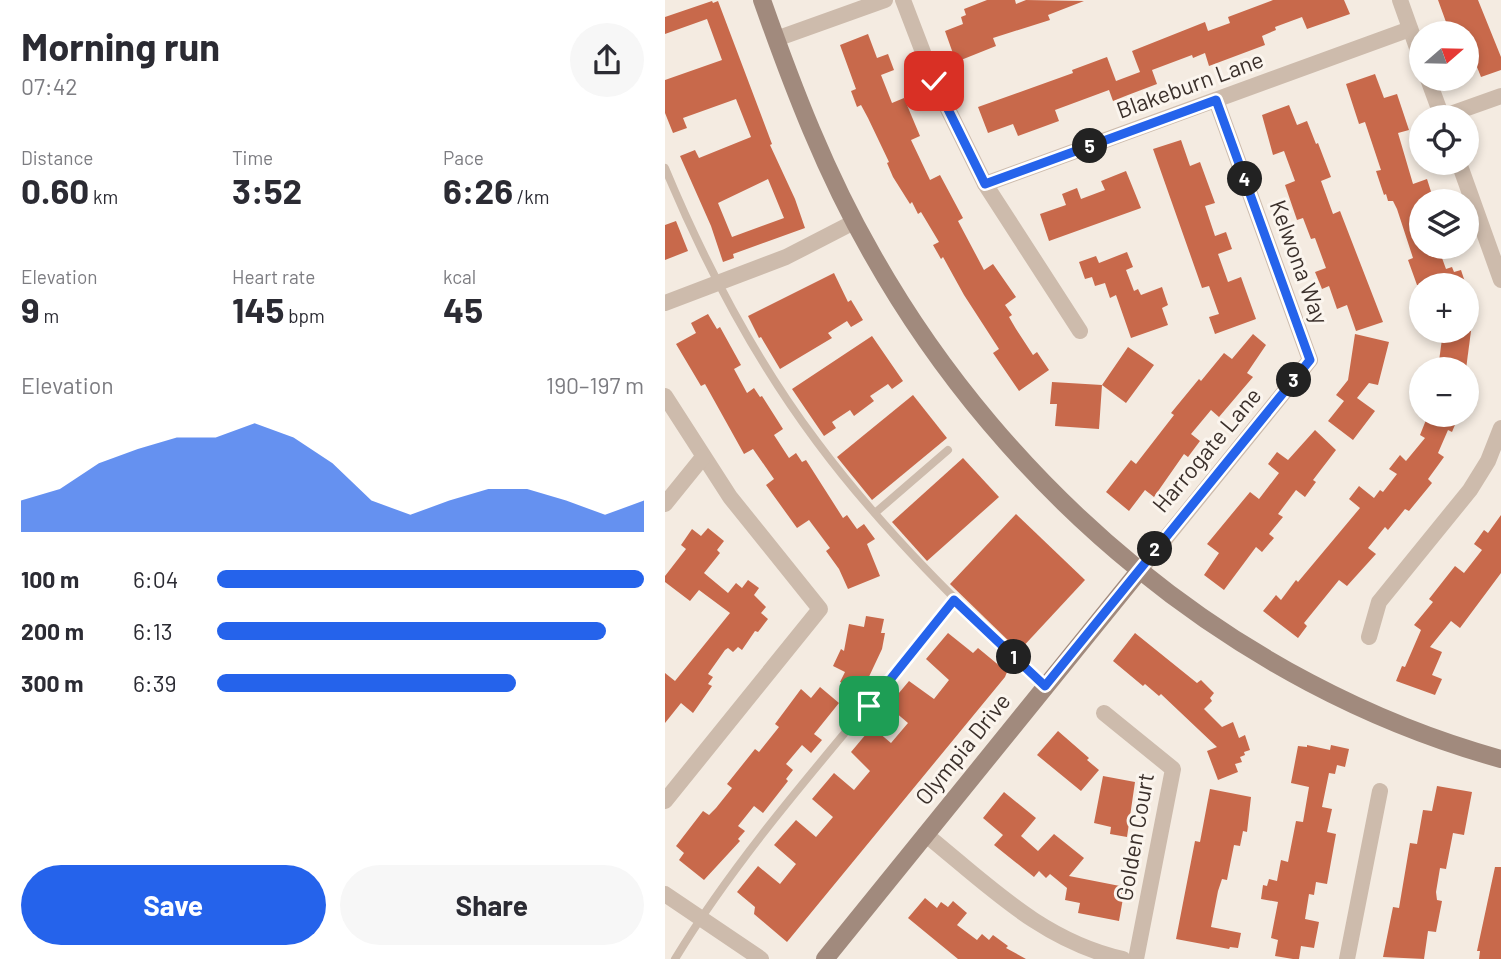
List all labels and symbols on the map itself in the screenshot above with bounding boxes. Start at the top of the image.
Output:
north arrow [1409,21,1479,91]
street label: Blakeburn Lane [1112,45,1267,124]
pin [904,51,964,111]
pin: 5 [1073,128,1107,164]
pin: 4 [1227,162,1263,196]
street label: Kelwona Way [1265,196,1335,328]
pin: 3 [1277,362,1311,398]
street label: Harrogate Lane [1146,381,1266,517]
pin: 2 [1137,532,1173,566]
pin: 1 [997,640,1031,674]
pin [839,676,899,736]
street label: Olympia Drive [909,687,1016,810]
street label: Golden Court [1109,771,1159,903]

